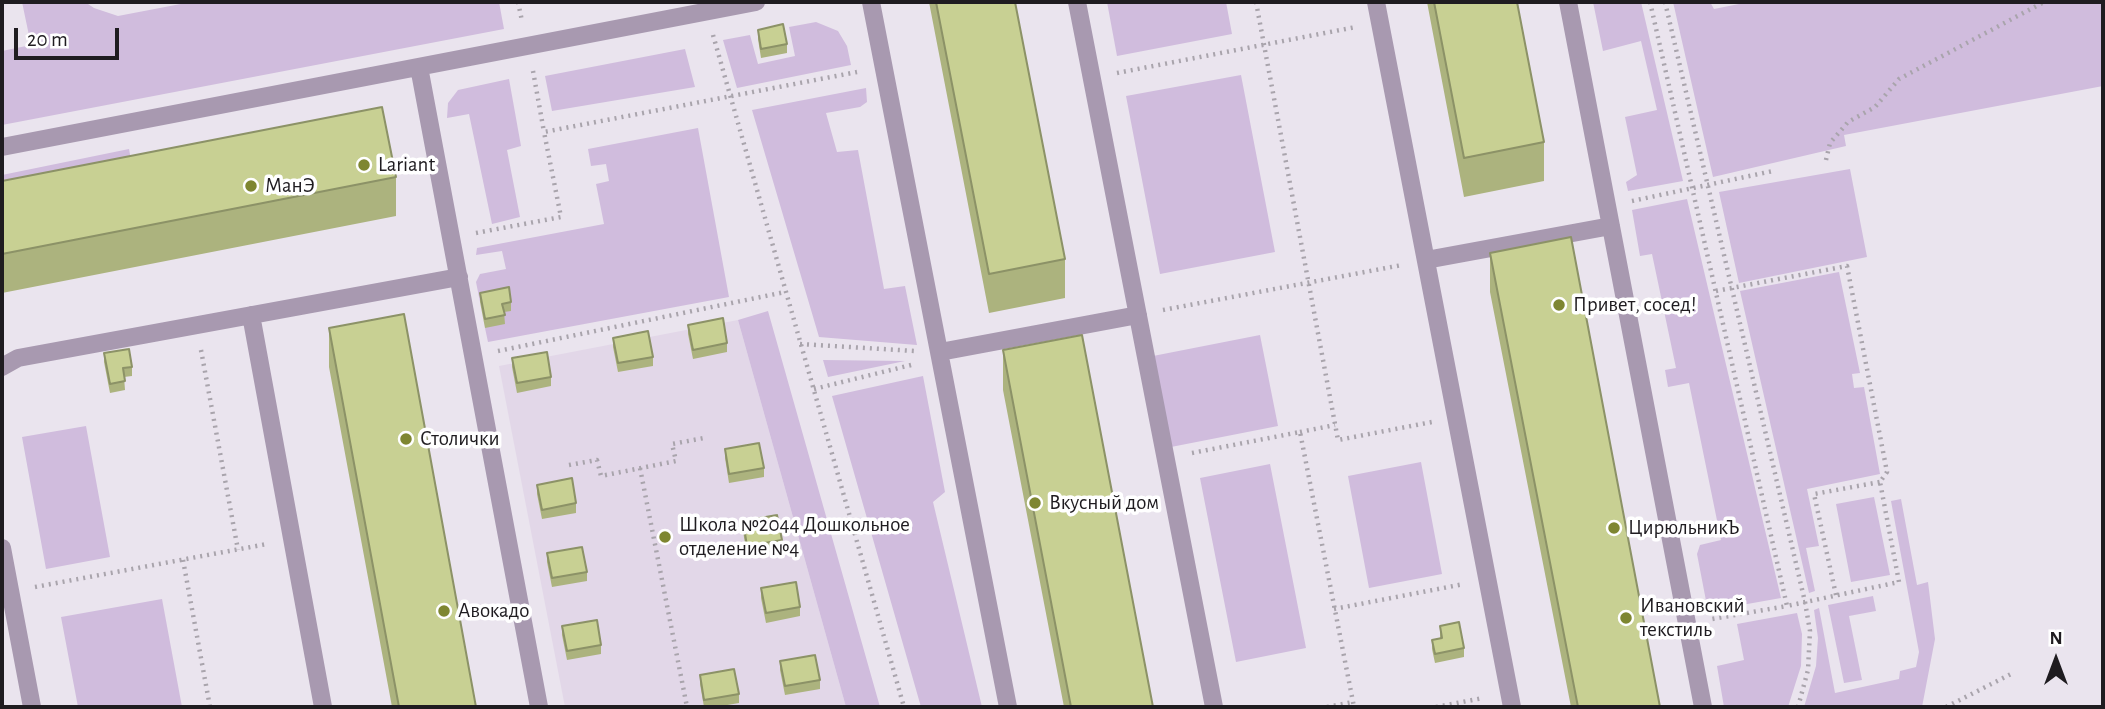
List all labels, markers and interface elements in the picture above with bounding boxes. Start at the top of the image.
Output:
scale bar [18,14,122,58]
text: 20 m [27,29,68,50]
place label: Lariant [378,152,435,178]
marker: Lariant [356,157,372,173]
place label: МанЭ [265,173,315,199]
marker: МанЭ [243,178,259,194]
place label: Привет, сосед! [1573,292,1696,318]
marker: Привет, сосед! [1551,297,1567,313]
place label: Столички [420,426,500,452]
marker: Столички [398,431,414,447]
place label: Вкусный дом [1049,490,1159,516]
marker: Вкусный дом [1027,495,1043,511]
place label: Школа №2044 Дошкольное отделение №4 [679,512,910,562]
place label: ЦирюльникЪ [1628,515,1739,541]
marker: ЦирюльникЪ [1606,520,1622,536]
marker: Школа №2044 Дошкольное отделение №4 [657,529,673,545]
place label: Ивановский текстиль [1640,593,1745,643]
place label: Авокадо [458,598,529,624]
marker: Авокадо [436,603,452,619]
marker: Ивановский текстиль [1618,610,1634,626]
north arrow [2021,625,2091,695]
text: N [2049,629,2063,648]

